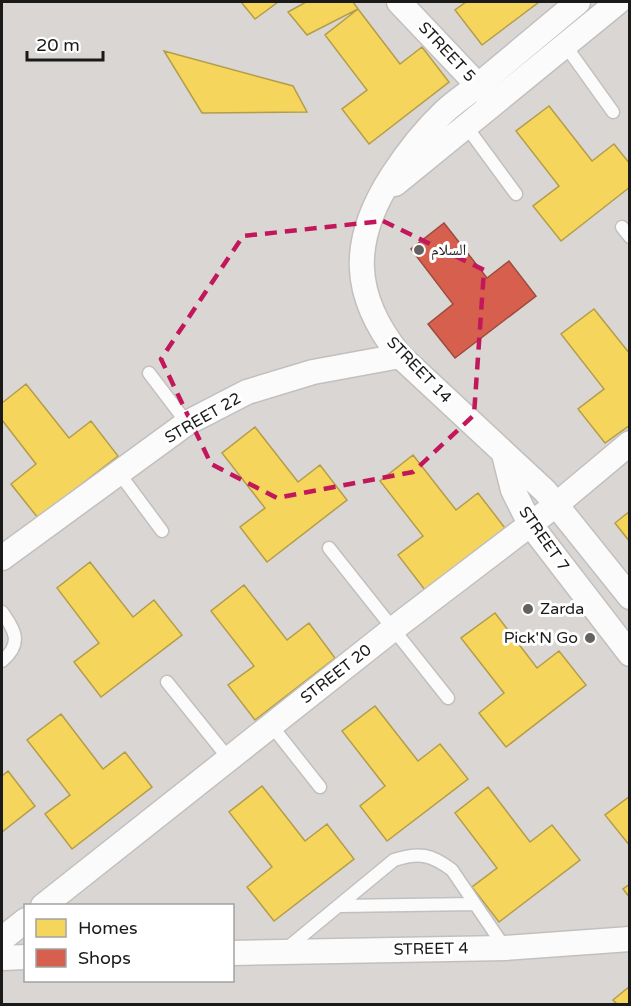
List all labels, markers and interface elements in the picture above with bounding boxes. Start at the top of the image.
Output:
street label: STREET 5 [414,18,480,86]
scale bar [27,24,104,62]
text: 20 m [36,34,80,56]
place label: السلام [431,240,466,260]
marker: السلام [412,243,426,257]
street label: STREET 14 [382,333,456,407]
street label: STREET 22 [161,388,245,448]
street label: STREET 7 [514,503,574,575]
place label: Zarda [540,599,584,619]
marker: Zarda [521,602,535,616]
place label: Pick'N Go [504,628,578,648]
marker: Pick'N Go [583,631,597,645]
street label: STREET 20 [296,640,376,708]
legend [24,904,234,982]
text: Homes [78,917,138,939]
street label: STREET 4 [393,938,469,960]
text: Shops [78,947,131,969]

